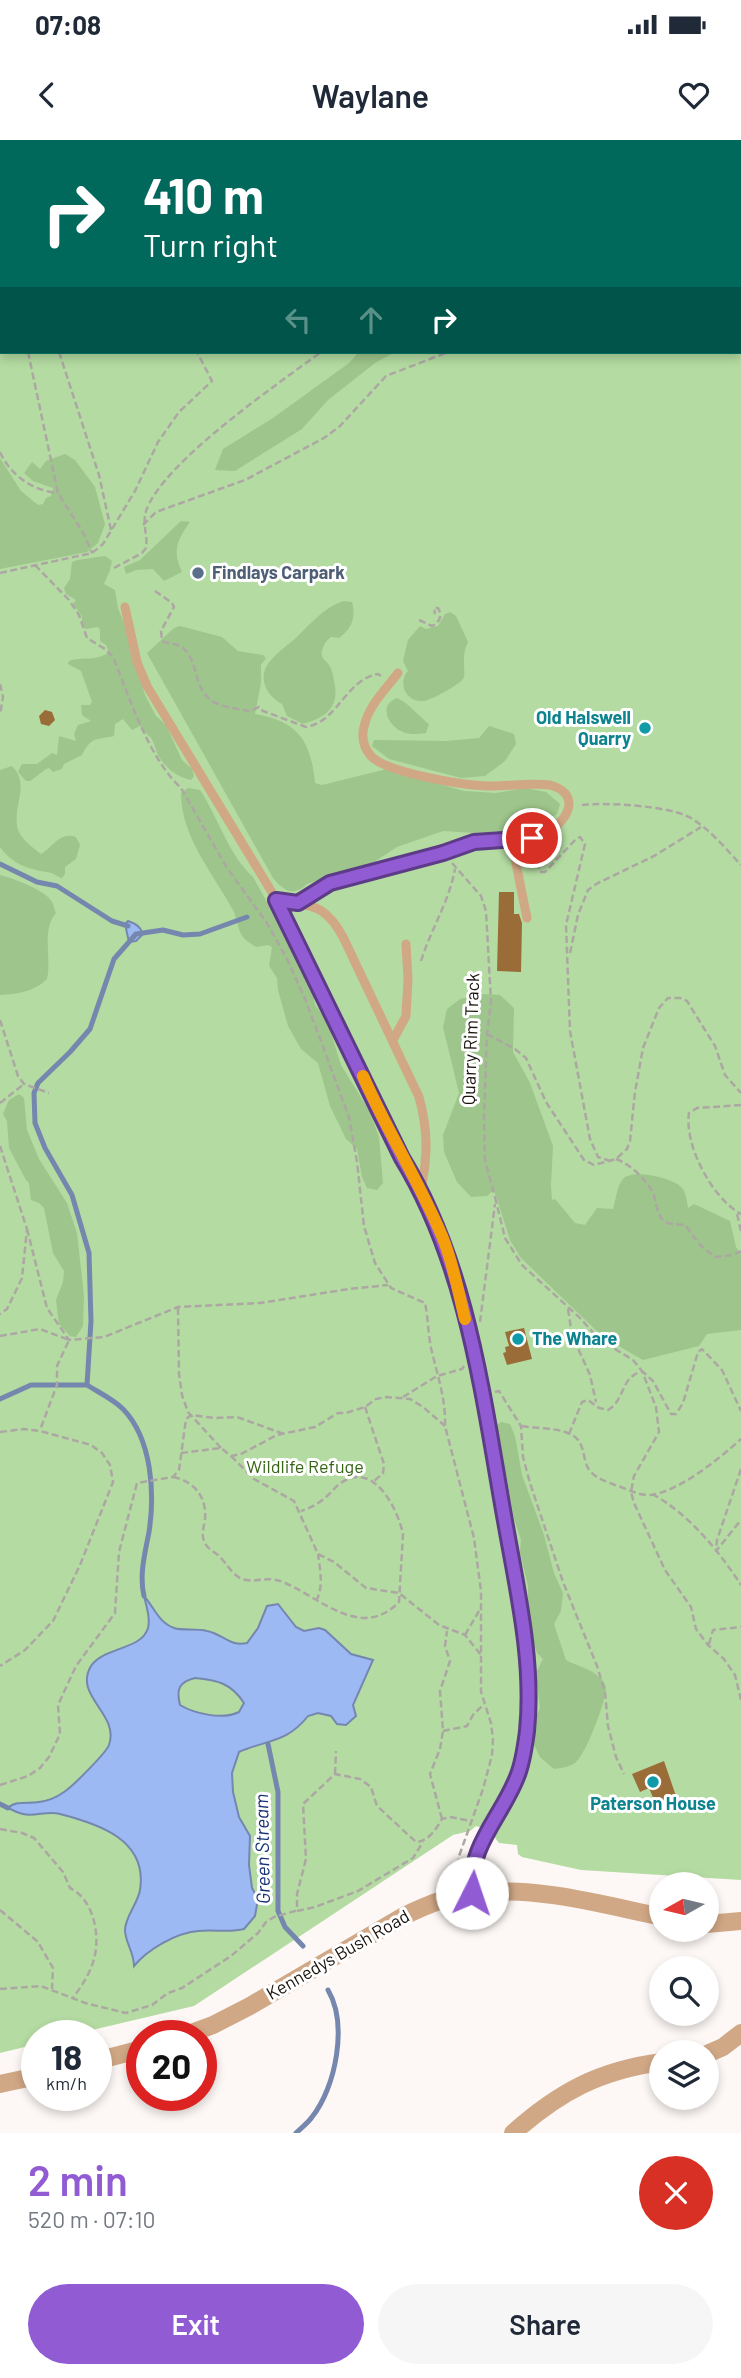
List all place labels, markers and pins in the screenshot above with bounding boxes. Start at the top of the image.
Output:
place label: Findlays Carpark [212,561,345,583]
marker: Findlays Carpark [190,565,206,581]
place label: Old Halswell Quarry [536,706,631,749]
marker: Old Halswell Quarry [637,720,653,736]
pin [502,808,562,868]
place label: The Whare [532,1327,618,1349]
marker: The Whare [510,1331,526,1347]
marker: Paterson House [645,1774,661,1790]
place label: Paterson House [590,1792,716,1814]

